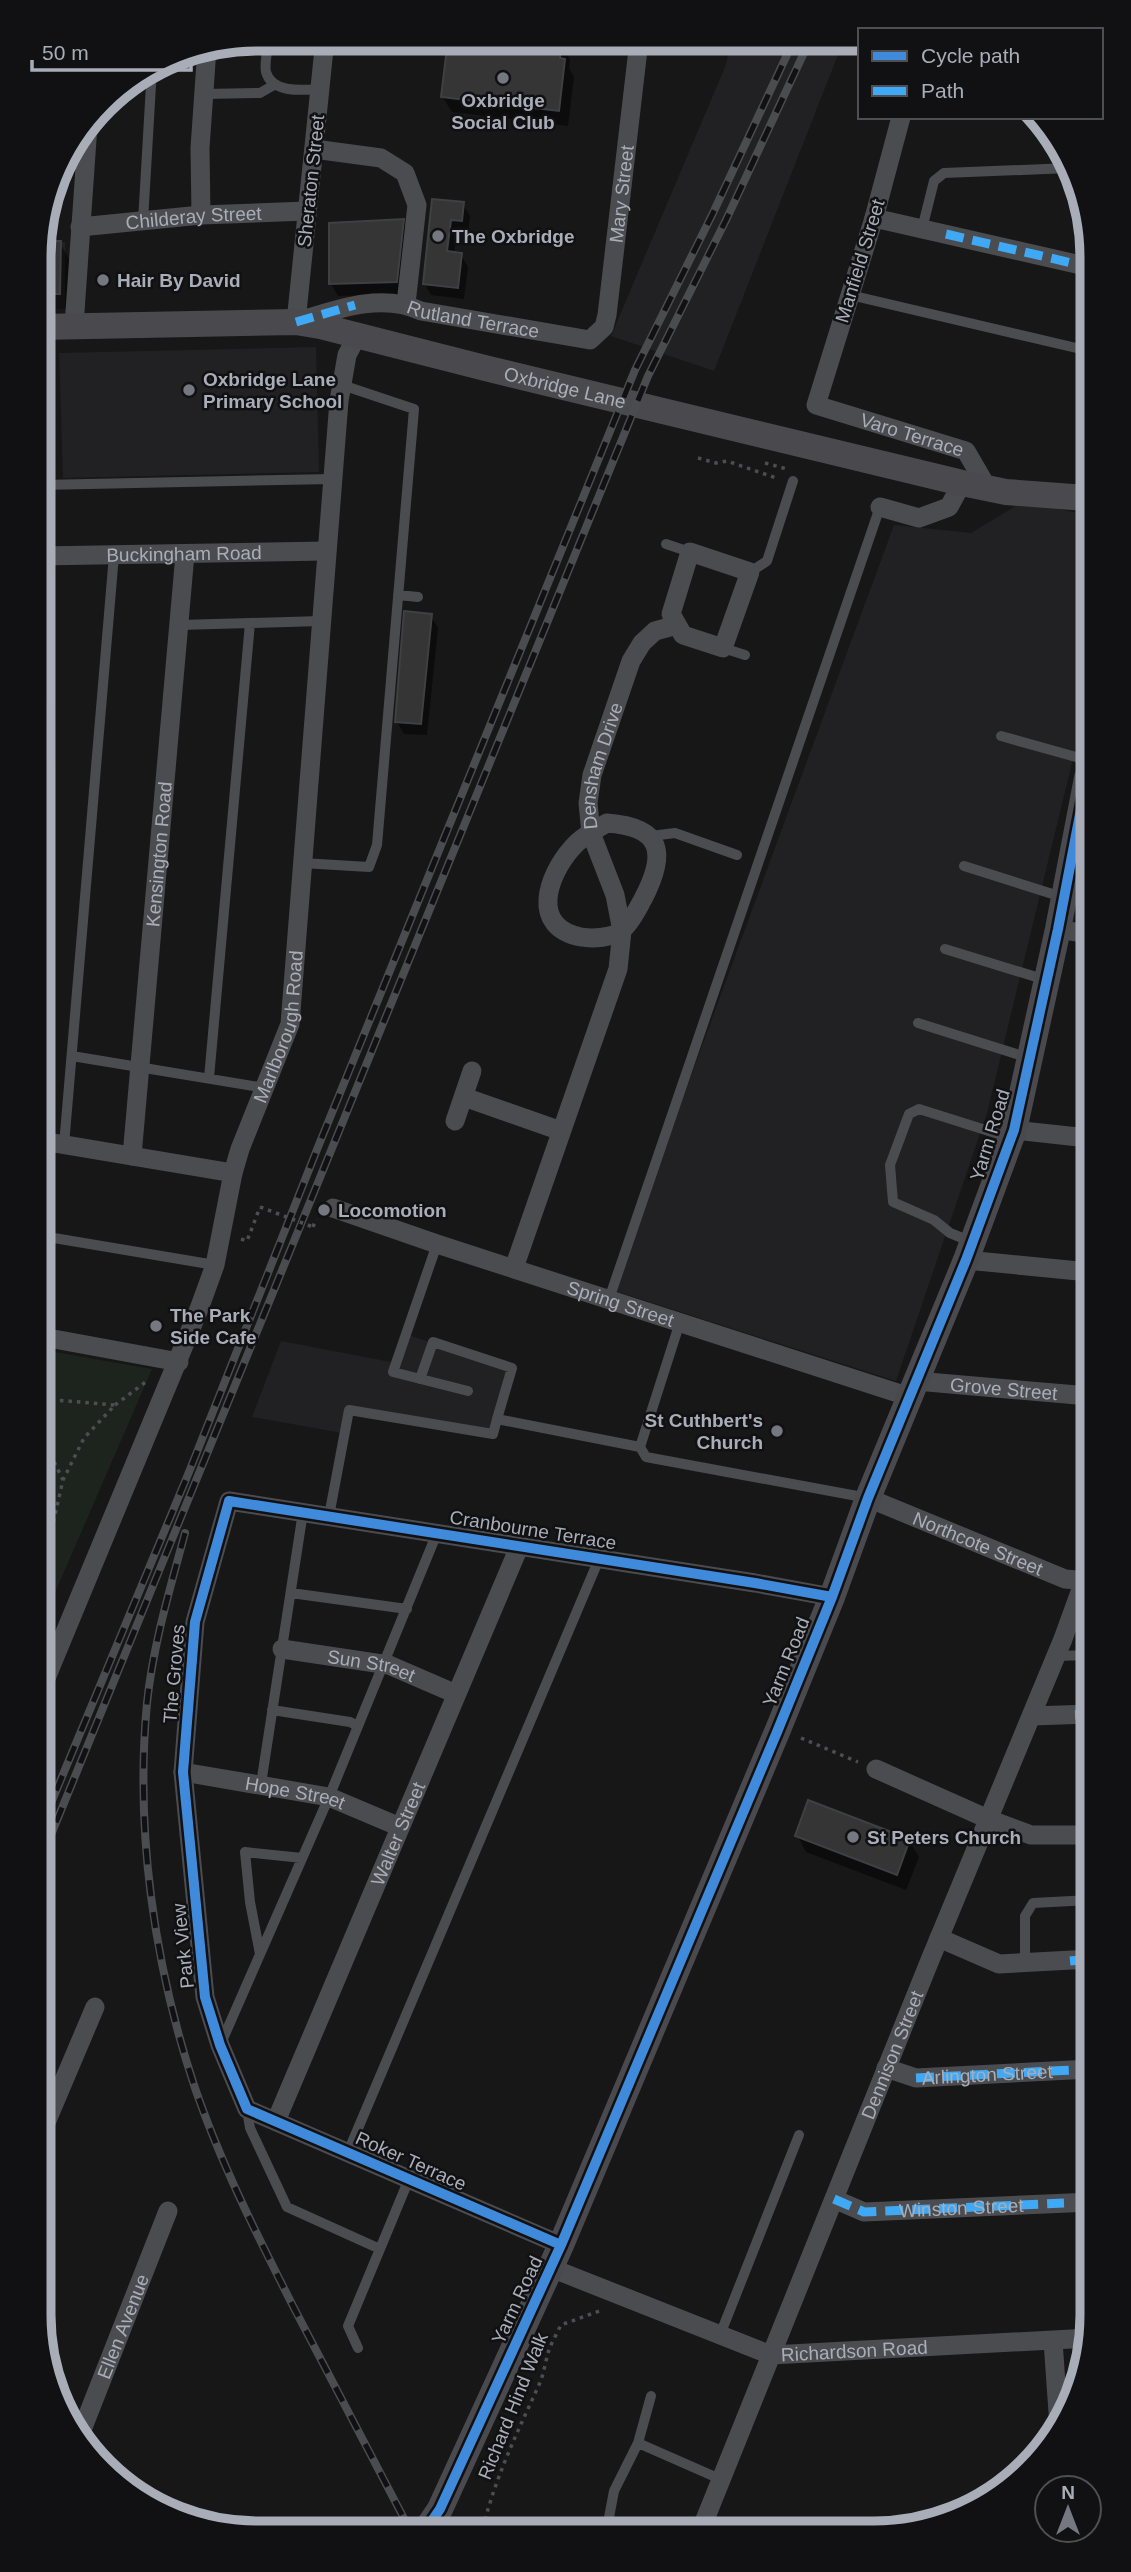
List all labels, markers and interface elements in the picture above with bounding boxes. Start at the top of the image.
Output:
scale bar [32,28,191,72]
legend [858,28,1103,119]
text: 50 m [42,41,89,64]
text: Cycle path [921,44,1020,67]
marker: Oxbridge Social Club [495,70,511,86]
text: Path [921,79,964,102]
place label: Oxbridge Social Club [451,90,555,133]
street label: Sheraton Street [294,113,328,248]
street label: Mary Street [605,143,637,244]
street label: Manfield Street [831,196,889,325]
street label: Childeray Street [125,202,263,233]
place label: The Oxbridge [452,226,574,247]
marker: The Oxbridge [430,228,446,244]
place label: Hair By David [117,270,241,291]
marker: Hair By David [95,272,111,288]
street label: Rutland Terrace [404,296,541,342]
street label: Oxbridge Lane [502,362,628,412]
place label: Oxbridge Lane Primary School [203,369,342,412]
marker: Oxbridge Lane Primary School [181,382,197,398]
street label: Varo Terrace [858,409,967,460]
street label: Buckingham Road [106,542,262,565]
street label: Densham Drive [577,700,627,831]
street label: Kensington Road [142,781,175,928]
street label: Marlborough Road [249,950,306,1106]
street label: Yarm Road [966,1087,1014,1183]
place label: Locomotion [338,1200,447,1221]
marker: Locomotion [316,1202,332,1218]
street label: Spring Street [565,1276,677,1331]
place label: The Park Side Cafe [170,1305,257,1348]
marker: The Park Side Cafe [148,1318,164,1334]
street label: Grove Street [949,1373,1059,1404]
place label: St Cuthbert's Church [644,1410,763,1453]
marker: St Cuthbert's Church [769,1423,785,1439]
street label: Cranbourne Terrace [448,1506,618,1554]
street label: Northcote Street [910,1507,1047,1580]
street label: Yarm Road [759,1614,813,1710]
street label: The Groves [159,1624,189,1724]
street label: Sun Street [326,1645,419,1686]
street label: Hope Street [244,1772,349,1813]
street label: Walter Street [366,1778,429,1889]
place label: St Peters Church [867,1827,1021,1848]
marker: St Peters Church [845,1829,861,1845]
street label: Park View [168,1902,198,1989]
street label: Dennison Street [857,1987,927,2122]
street label: Arlington Street [921,2060,1054,2088]
street label: Roker Terrace [352,2127,470,2195]
street label: Winston Street [898,2194,1025,2221]
street label: Yarm Road [487,2253,547,2347]
street label: Ellen Avenue [93,2271,153,2382]
street label: Richard Hind Walk [474,2329,552,2483]
street label: Richardson Road [780,2336,928,2365]
north arrow [1033,2474,1103,2544]
text: N [1061,2482,1075,2503]

